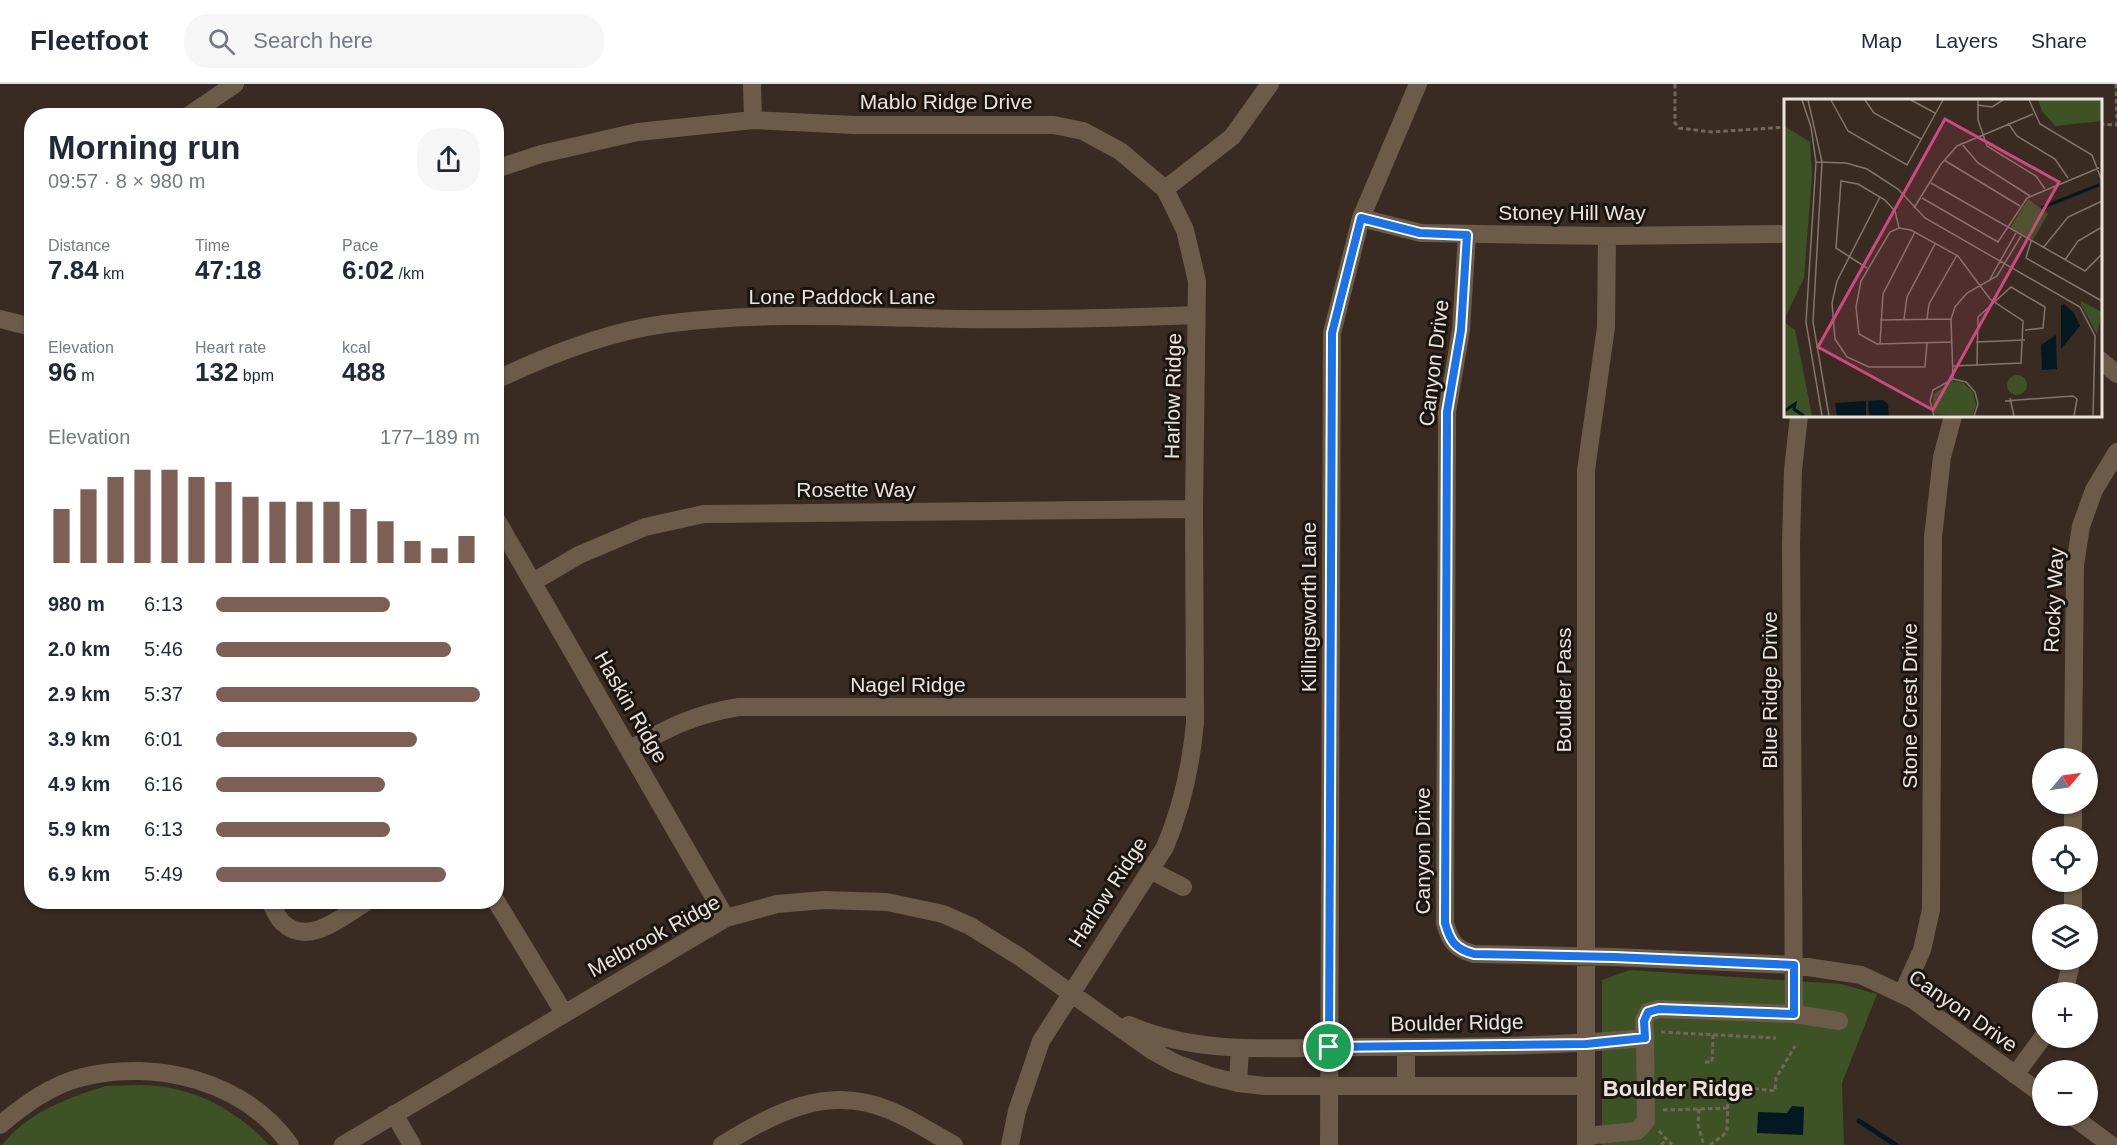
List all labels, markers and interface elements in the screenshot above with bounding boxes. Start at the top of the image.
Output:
search box [184,14,604,68]
text: Fleetfoot [30,25,148,56]
icon: search [205,25,238,58]
text: Search here [253,28,373,53]
text: Map [1861,29,1902,52]
text: Layers [1935,29,1998,52]
text: Share [2031,29,2087,52]
street label: Mablo Ridge Drive [860,90,1032,113]
inset map [1784,99,2102,417]
button: share [417,128,480,191]
text: Morning run [48,129,240,166]
text: 09:57 · 8 × 980 m [48,170,205,192]
street label: Stoney Hill Way [1498,201,1646,224]
text: Distance [48,237,110,254]
text: Time [195,237,230,254]
text: Pace [342,237,378,254]
text: 7.84 [48,255,99,285]
text: 47:18 [195,255,262,285]
text: 6:02 [342,255,394,285]
text: km [99,265,124,282]
text: /km [394,265,424,282]
street label: Lone Paddock Lane [749,285,935,308]
street label: Canyon Drive [1414,298,1453,427]
street label: Harlow Ridge [1160,333,1185,459]
text: Elevation [48,339,114,356]
text: Heart rate [195,339,266,356]
text: kcal [342,339,370,356]
text: 96 [48,357,77,387]
text: 132 [195,357,238,387]
text: 488 [342,357,385,387]
text: m [77,367,95,384]
text: bpm [238,367,274,384]
text: Elevation [48,426,130,448]
text: 177–189 m [380,426,480,448]
street label: Rosette Way [796,478,916,501]
street label: Killingsworth Lane [1297,522,1320,692]
street label: Rocky Way [2039,546,2068,653]
text: 980 m [48,593,105,615]
text: 6:13 [144,593,183,615]
street label: Blue Ridge Drive [1758,611,1781,769]
street label: Stone Crest Drive [1898,623,1921,789]
street label: Boulder Pass [1552,628,1575,752]
text: 2.0 km [48,638,110,660]
text: 5:46 [144,638,183,660]
street label: Haskin Ridge [590,647,673,767]
street label: Nagel Ridge [850,673,966,696]
text: 2.9 km [48,683,110,705]
text: 5:37 [144,683,183,705]
text: 3.9 km [48,728,110,750]
text: 6:01 [144,728,183,750]
north arrow [2032,748,2098,814]
map controls [2032,748,2098,1126]
text: 4.9 km [48,773,110,795]
text: 6:16 [144,773,183,795]
street label: Canyon Drive [1411,787,1434,915]
text: 5.9 km [48,818,110,840]
text: 6:13 [144,818,183,840]
button: locate [2032,826,2098,892]
street label: Harlow Ridge [1064,833,1152,951]
text: 6.9 km [48,863,110,885]
text: 5:49 [144,863,183,885]
street label: Melbrook Ridge [584,890,724,981]
button: layers [2032,904,2098,970]
street label: Canyon Drive [1905,965,2022,1056]
button: + [2032,982,2098,1048]
street label: Boulder Ridge [1390,1010,1524,1035]
pin [1303,1021,1354,1072]
icon: arrive [1312,1030,1345,1063]
button: − [2032,1060,2098,1126]
district label: Boulder Ridge [1603,1076,1753,1101]

